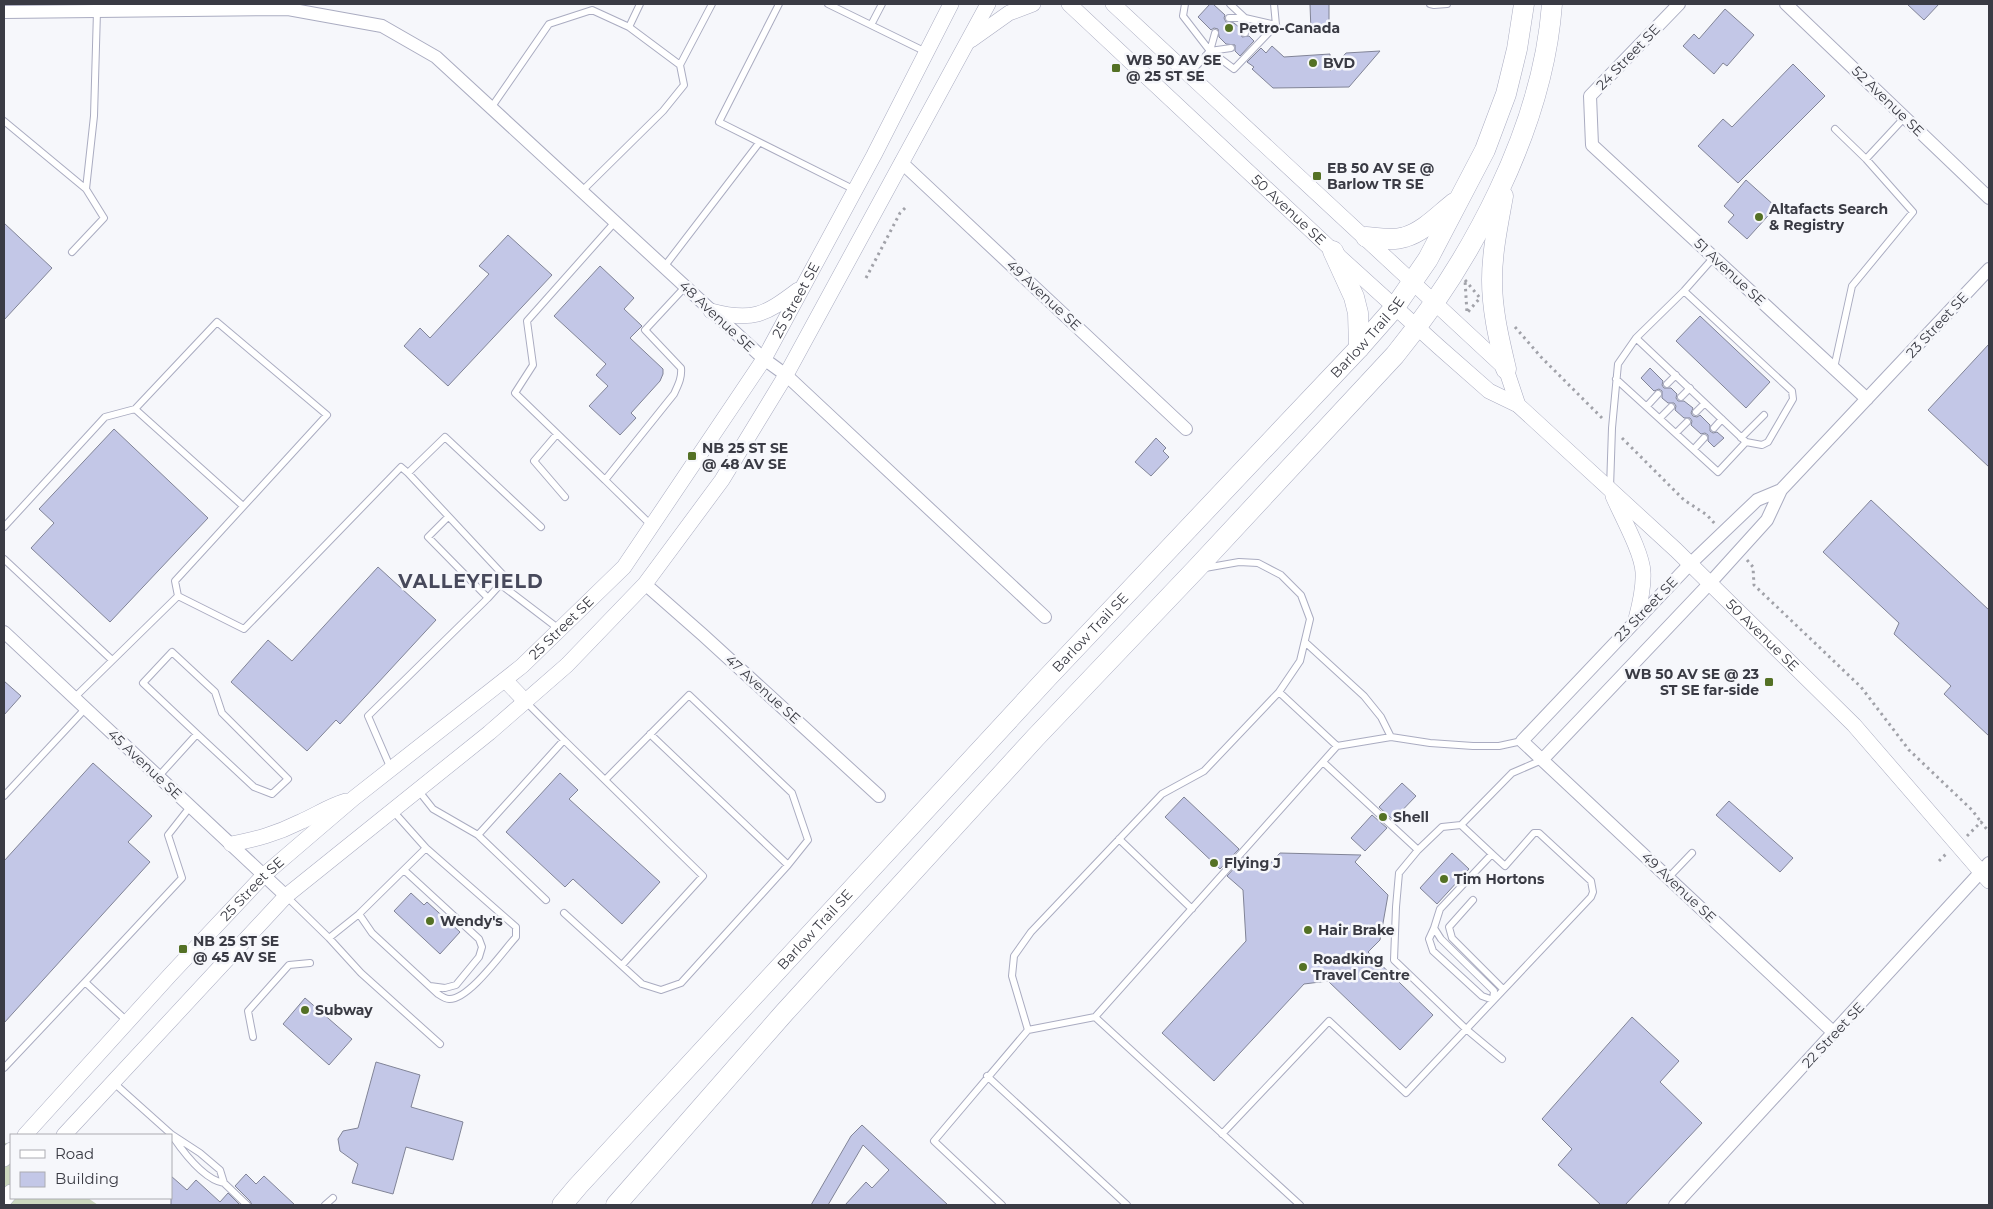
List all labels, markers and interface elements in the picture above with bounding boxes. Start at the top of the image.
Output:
place label: Petro-Canada [1239,19,1340,37]
street label: 24 Street SE [1592,20,1664,94]
marker: Petro-Canada [1223,22,1235,34]
place label: WB 50 AV SE @ 25 ST SE [1126,51,1221,85]
place label: BVD [1323,54,1355,72]
marker: BVD [1307,57,1319,69]
marker: WB 50 AV SE @ 25 ST SE [1110,62,1122,74]
street label: 52 Avenue SE [1848,62,1928,140]
place label: EB 50 AV SE @ Barlow TR SE [1327,159,1434,193]
street label: 50 Avenue SE [1248,170,1330,249]
marker: EB 50 AV SE @ Barlow TR SE [1311,170,1323,182]
place label: Altafacts Search & Registry [1768,200,1888,234]
marker: Altafacts Search & Registry [1753,211,1765,223]
street label: 51 Avenue SE [1691,234,1769,310]
street label: 49 Avenue SE [1003,256,1085,334]
street label: 25 Street SE [768,259,823,341]
street label: 48 Avenue SE [676,277,758,355]
street label: 23 Street SE [1902,288,1972,362]
street label: Barlow Trail SE [1326,293,1408,382]
place label: NB 25 ST SE @ 48 AV SE [702,439,788,473]
marker: NB 25 ST SE @ 48 AV SE [686,450,698,462]
district label: VALLEYFIELD [397,570,544,593]
street label: 23 Street SE [1611,573,1681,645]
street label: Barlow Trail SE [1048,589,1132,676]
street label: 25 Street SE [525,592,598,663]
street label: 50 Avenue SE [1722,595,1803,675]
street label: 47 Avenue SE [722,651,804,727]
place label: WB 50 AV SE @ 23 ST SE far-side [1625,665,1759,699]
marker: WB 50 AV SE @ 23 ST SE far-side [1763,676,1775,688]
street label: 45 Avenue SE [104,725,186,803]
place label: Shell [1393,808,1429,826]
marker: Shell [1377,811,1389,823]
street label: 49 Avenue SE [1638,848,1720,926]
street label: 25 Street SE [216,853,288,925]
place label: Flying J [1224,854,1281,872]
marker: Flying J [1208,857,1220,869]
place label: Tim Hortons [1454,870,1545,888]
marker: Tim Hortons [1438,873,1450,885]
street label: Barlow Trail SE [773,885,856,973]
place label: Wendy's [440,912,503,930]
marker: Wendy's [424,915,436,927]
place label: Hair Brake [1318,921,1395,939]
marker: Hair Brake [1302,924,1314,936]
place label: NB 25 ST SE @ 45 AV SE [193,932,279,966]
marker: NB 25 ST SE @ 45 AV SE [177,943,189,955]
place label: Roadking Travel Centre [1313,950,1410,984]
marker: Roadking Travel Centre [1297,961,1309,973]
street label: 22 Street SE [1798,998,1868,1072]
place label: Subway [315,1001,373,1019]
marker: Subway [299,1004,311,1016]
legend [10,1134,172,1199]
text: Road [55,1144,94,1163]
text: Building [55,1169,119,1188]

